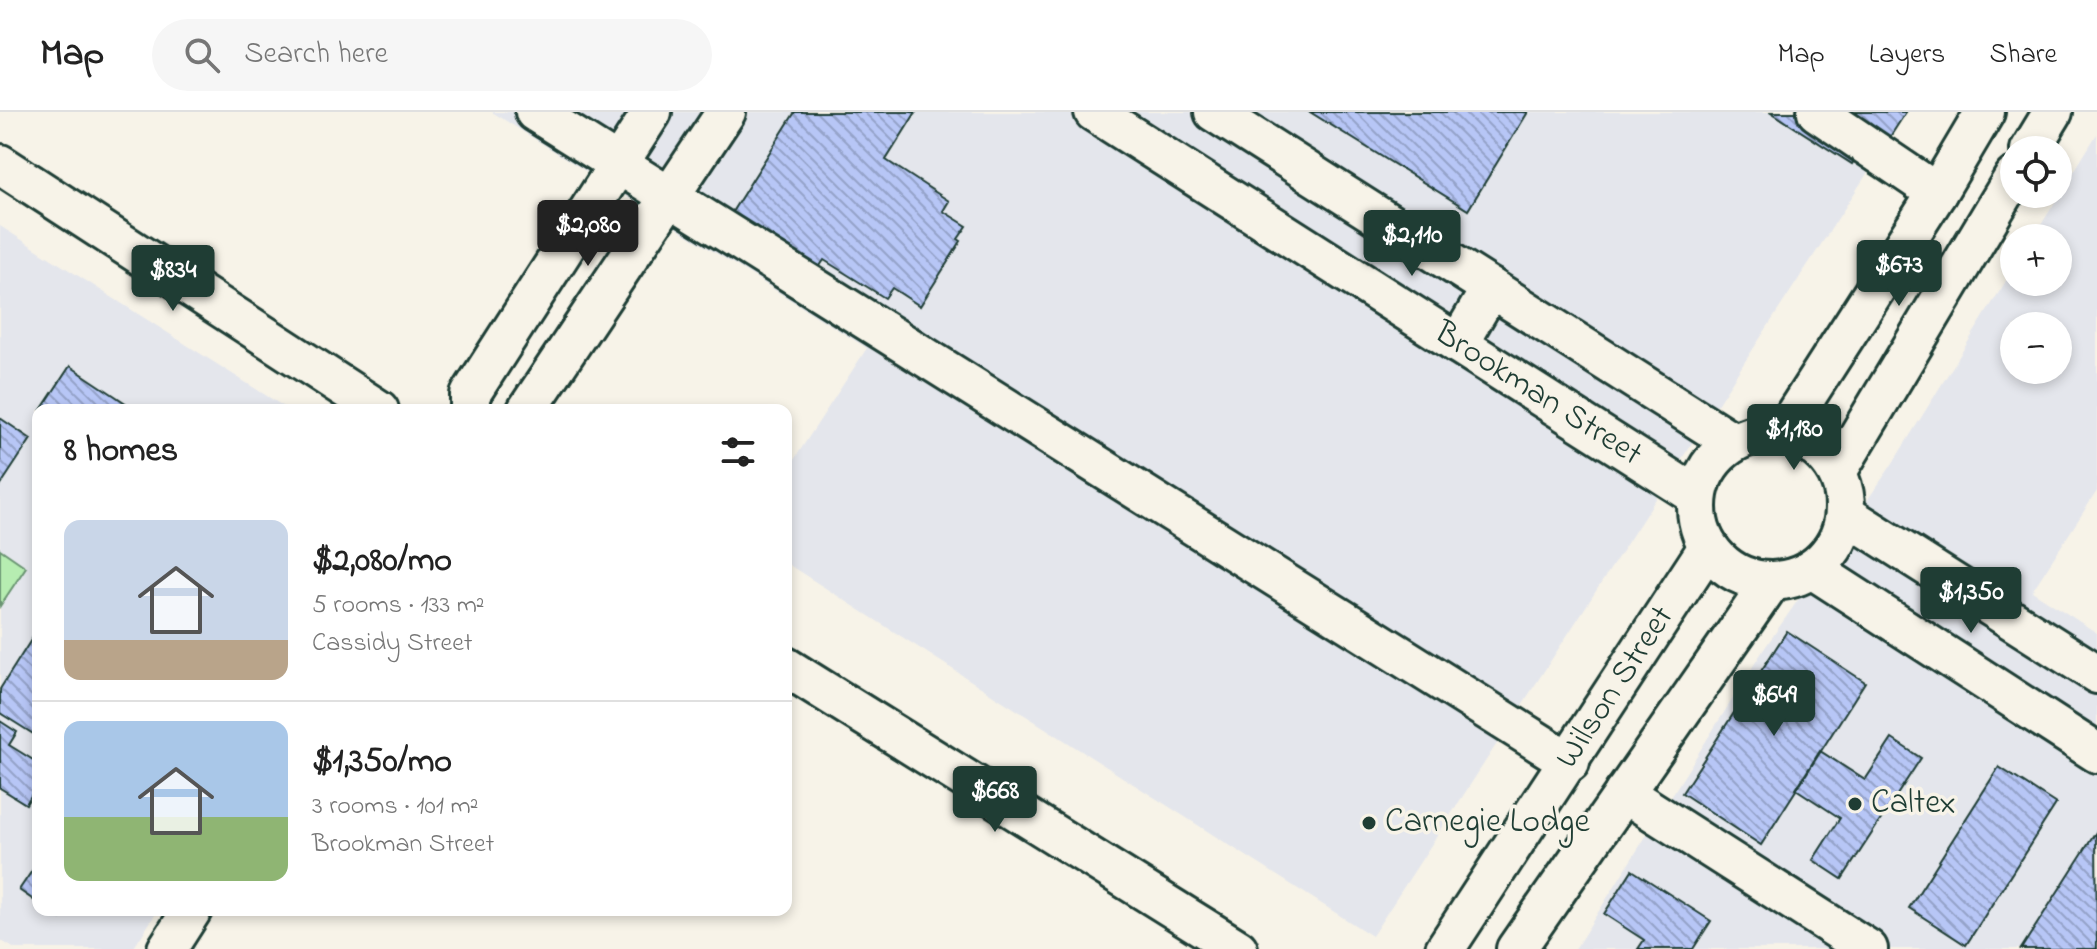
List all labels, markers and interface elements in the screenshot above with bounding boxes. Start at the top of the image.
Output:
search box [152,19,712,91]
text: Map [40,27,104,83]
icon: search [180,33,224,77]
text: Search here [244,33,388,77]
text: Map [1777,35,1825,76]
text: Layers [1869,35,1945,76]
text: Share [1989,35,2057,76]
map controls [2000,136,2072,384]
button: locate [2000,136,2072,208]
pin: $2,080 [523,200,653,268]
text: $2,080 [555,207,621,245]
pin: $2,110 [1347,210,1477,278]
text: $2,110 [1382,217,1442,255]
button: + [2000,224,2072,296]
pin: $673 [1852,240,1946,308]
pin: $834 [126,245,220,313]
text: $673 [1875,247,1923,285]
text: $834 [150,252,196,290]
street label: Brookman Street [1423,309,1652,480]
button: − [2000,312,2072,384]
pin: $1,180 [1729,404,1859,472]
text: $1,180 [1765,411,1823,449]
text: 8 homes [64,427,178,477]
icon: filters [716,430,760,474]
text: $2,080/mo [312,537,452,587]
icon: home [128,552,224,648]
pin: $1,350 [1906,567,2036,635]
text: $1,350 [1938,574,2004,612]
text: 5 rooms · 133 m² [312,587,485,625]
street label: Wilson Street [1544,596,1688,779]
text: Cassidy Street [312,625,473,663]
pin: $649 [1727,670,1821,738]
text: $649 [1751,677,1797,715]
text: $1,350/mo [312,738,452,788]
icon: home [128,753,224,849]
pin: $668 [948,766,1042,834]
text: $668 [971,773,1019,811]
place label: Caltex [1871,779,1956,829]
text: 3 rooms · 101 m² [312,788,478,826]
marker: Caltex [1846,795,1864,813]
place label: Carnegie Lodge [1385,798,1590,848]
marker: Carnegie Lodge [1360,814,1378,832]
text: Brookman Street [312,826,494,864]

